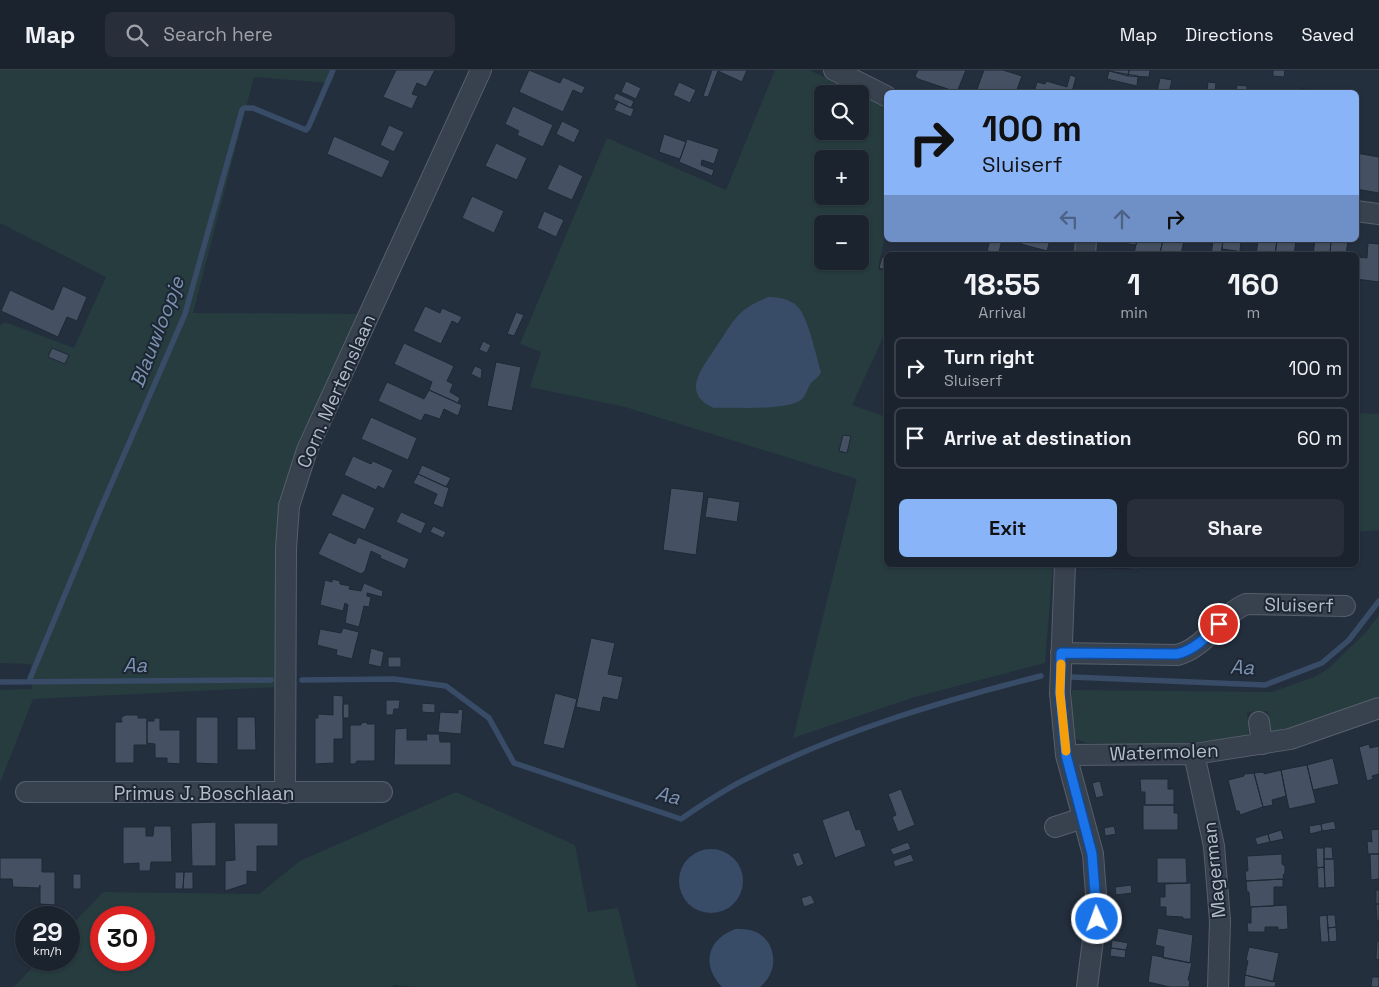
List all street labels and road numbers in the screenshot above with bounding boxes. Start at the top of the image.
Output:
street label: Corn. Mertenslaan [291,310,381,472]
street label: Sluiserf [1264,592,1334,618]
street label: Watermolen [1109,738,1219,766]
street label: Primus J. Boschlaan [114,781,294,806]
street label: Magerman [1197,821,1231,919]

